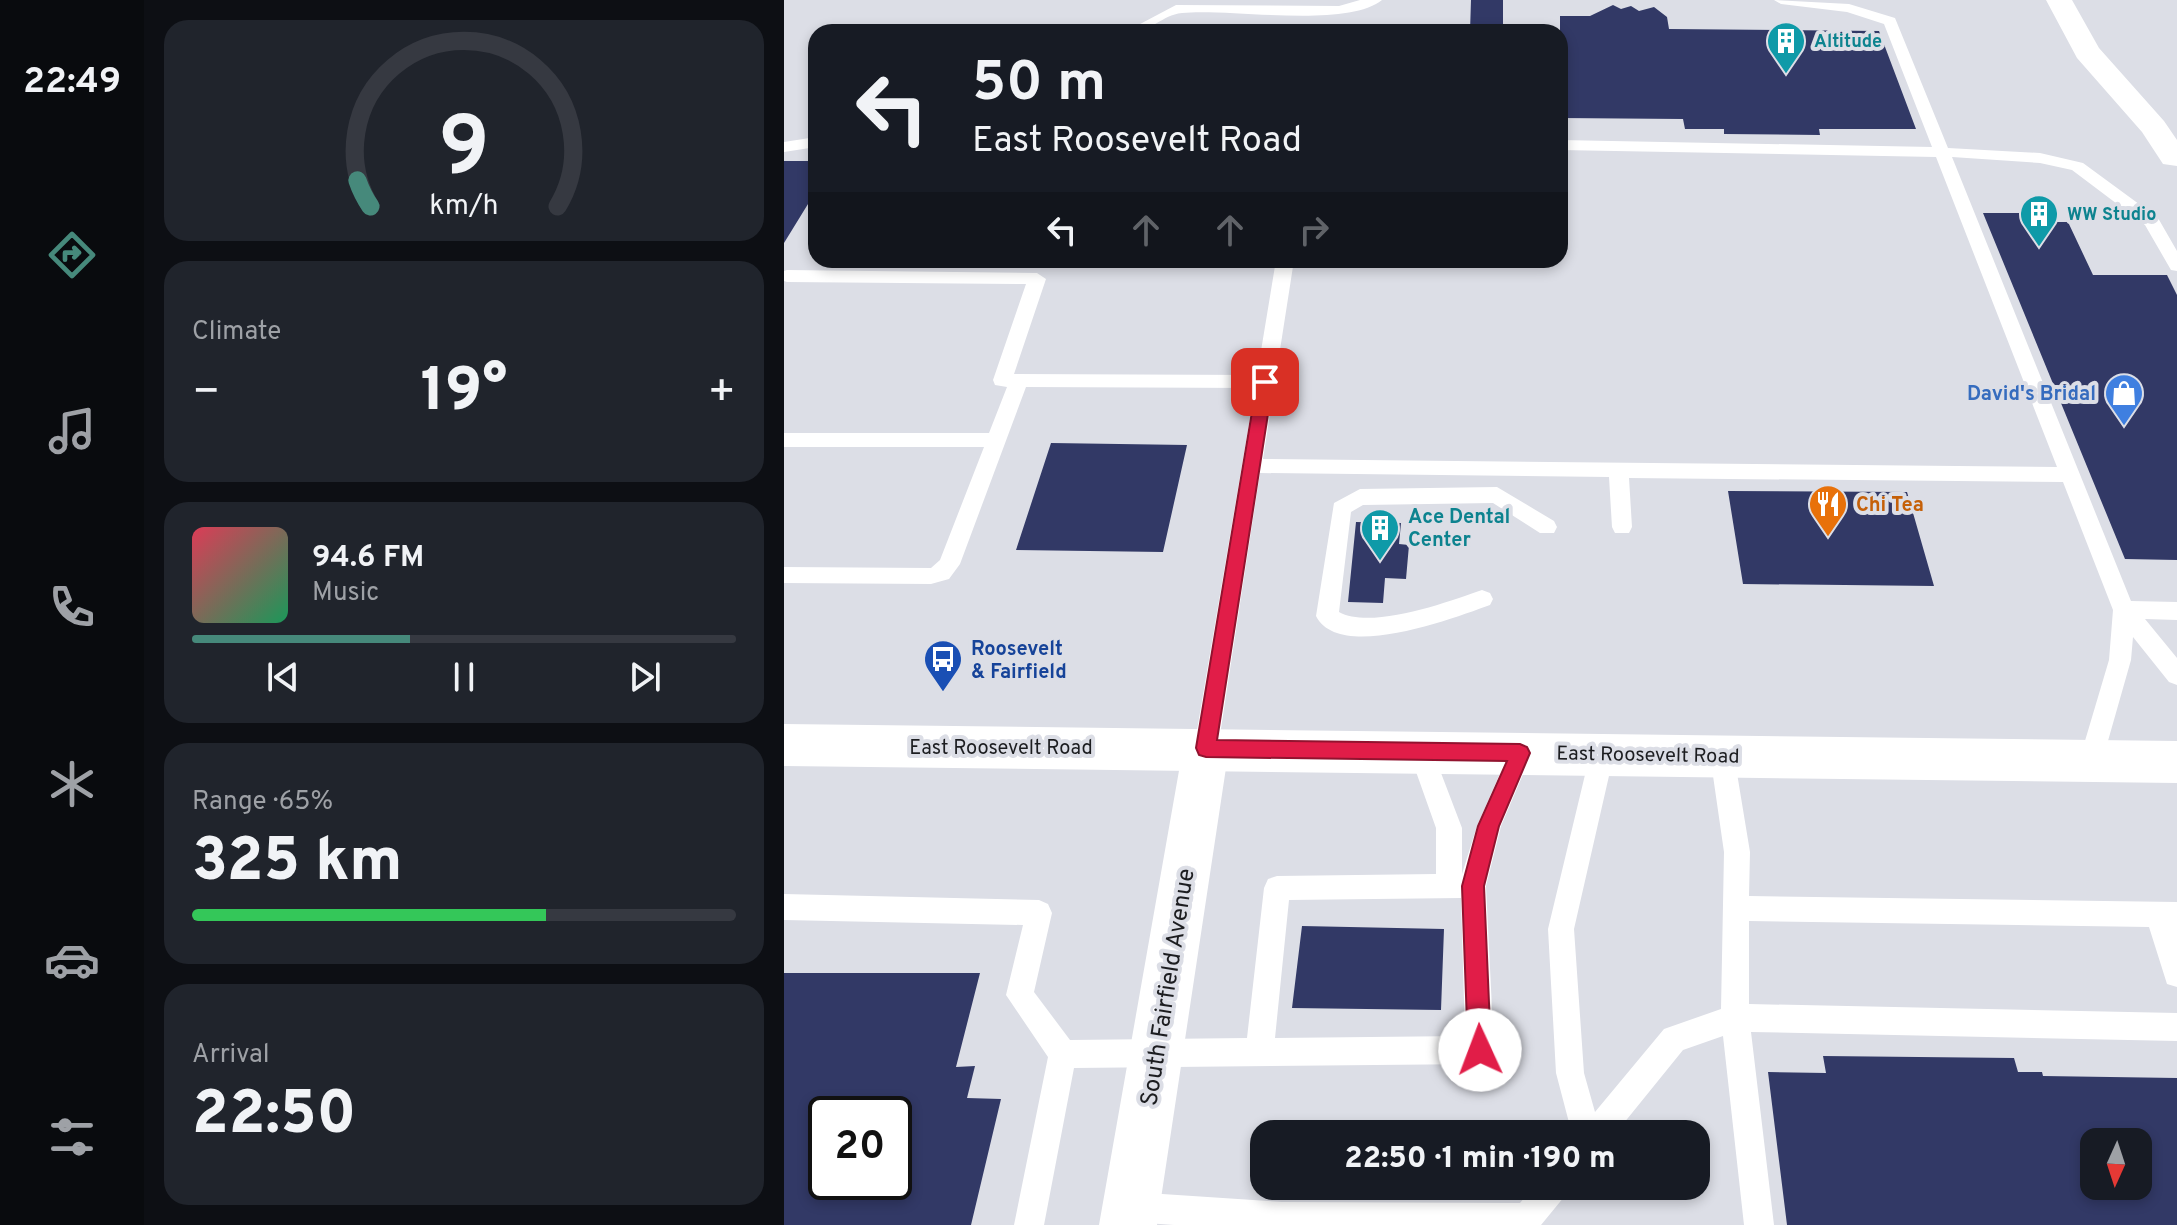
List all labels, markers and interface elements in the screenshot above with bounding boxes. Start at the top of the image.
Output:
building icon: Altitude [1765,20,1807,75]
place label: Altitude [1814,31,1882,54]
text: 50 m [972,50,1106,120]
icon: left [840,56,944,160]
text: 22:49 [23,60,121,106]
text: 9 [438,99,490,204]
text: East Roosevelt Road [972,119,1302,165]
text: km/h [429,189,499,225]
building icon: WW Studio [2018,193,2060,248]
place label: WW Studio [2067,204,2156,227]
icon: left [1040,208,1084,252]
icon: ahead [1124,208,1168,252]
icon: ahead [1208,208,1252,252]
icon: right [1292,208,1336,252]
icon: directions [44,227,100,283]
text: Climate [192,316,281,349]
pin [1231,348,1299,416]
text: 19° [421,356,507,432]
icon: arrive [1243,360,1287,404]
text: − [192,366,220,422]
text: + [708,366,736,422]
shop icon: David's Bridal [2103,372,2145,427]
place label: David's Bridal [1967,382,2096,408]
icon: music [44,403,100,459]
restaurant icon: Chi Tea [1807,483,1849,538]
place label: Chi Tea [1856,493,1924,519]
place label: Ace Dental Center [1408,505,1510,554]
building icon: Ace Dental Center [1359,507,1401,562]
text: 94.6 FM [312,540,424,577]
text: Music [312,577,379,610]
icon: phone [44,579,100,635]
place label: Roosevelt & Fairfield [971,637,1067,686]
bus stop icon: Roosevelt & Fairfield [922,638,964,693]
icon: previous [261,655,305,699]
icon: pause [442,655,486,699]
icon: next [623,655,667,699]
street label: East Roosevelt Road [909,736,1093,762]
street label: East Roosevelt Road [1556,741,1740,771]
icon: climate [44,756,100,812]
text: Range · 65% [192,786,333,819]
text: 325 km [192,826,402,902]
street label: South Fairfield Avenue [1135,866,1203,1108]
icon: car [44,932,100,988]
position arrow [1438,1008,1522,1092]
text: Arrival [192,1039,270,1072]
text: 22:50 [192,1079,356,1155]
speed limit sign: 20 [808,1096,912,1200]
icon: filters [44,1109,100,1165]
north arrow [2080,1128,2152,1200]
map controls [2080,1128,2152,1200]
text: 22:50 · 1 min · 190 m [1344,1141,1616,1178]

